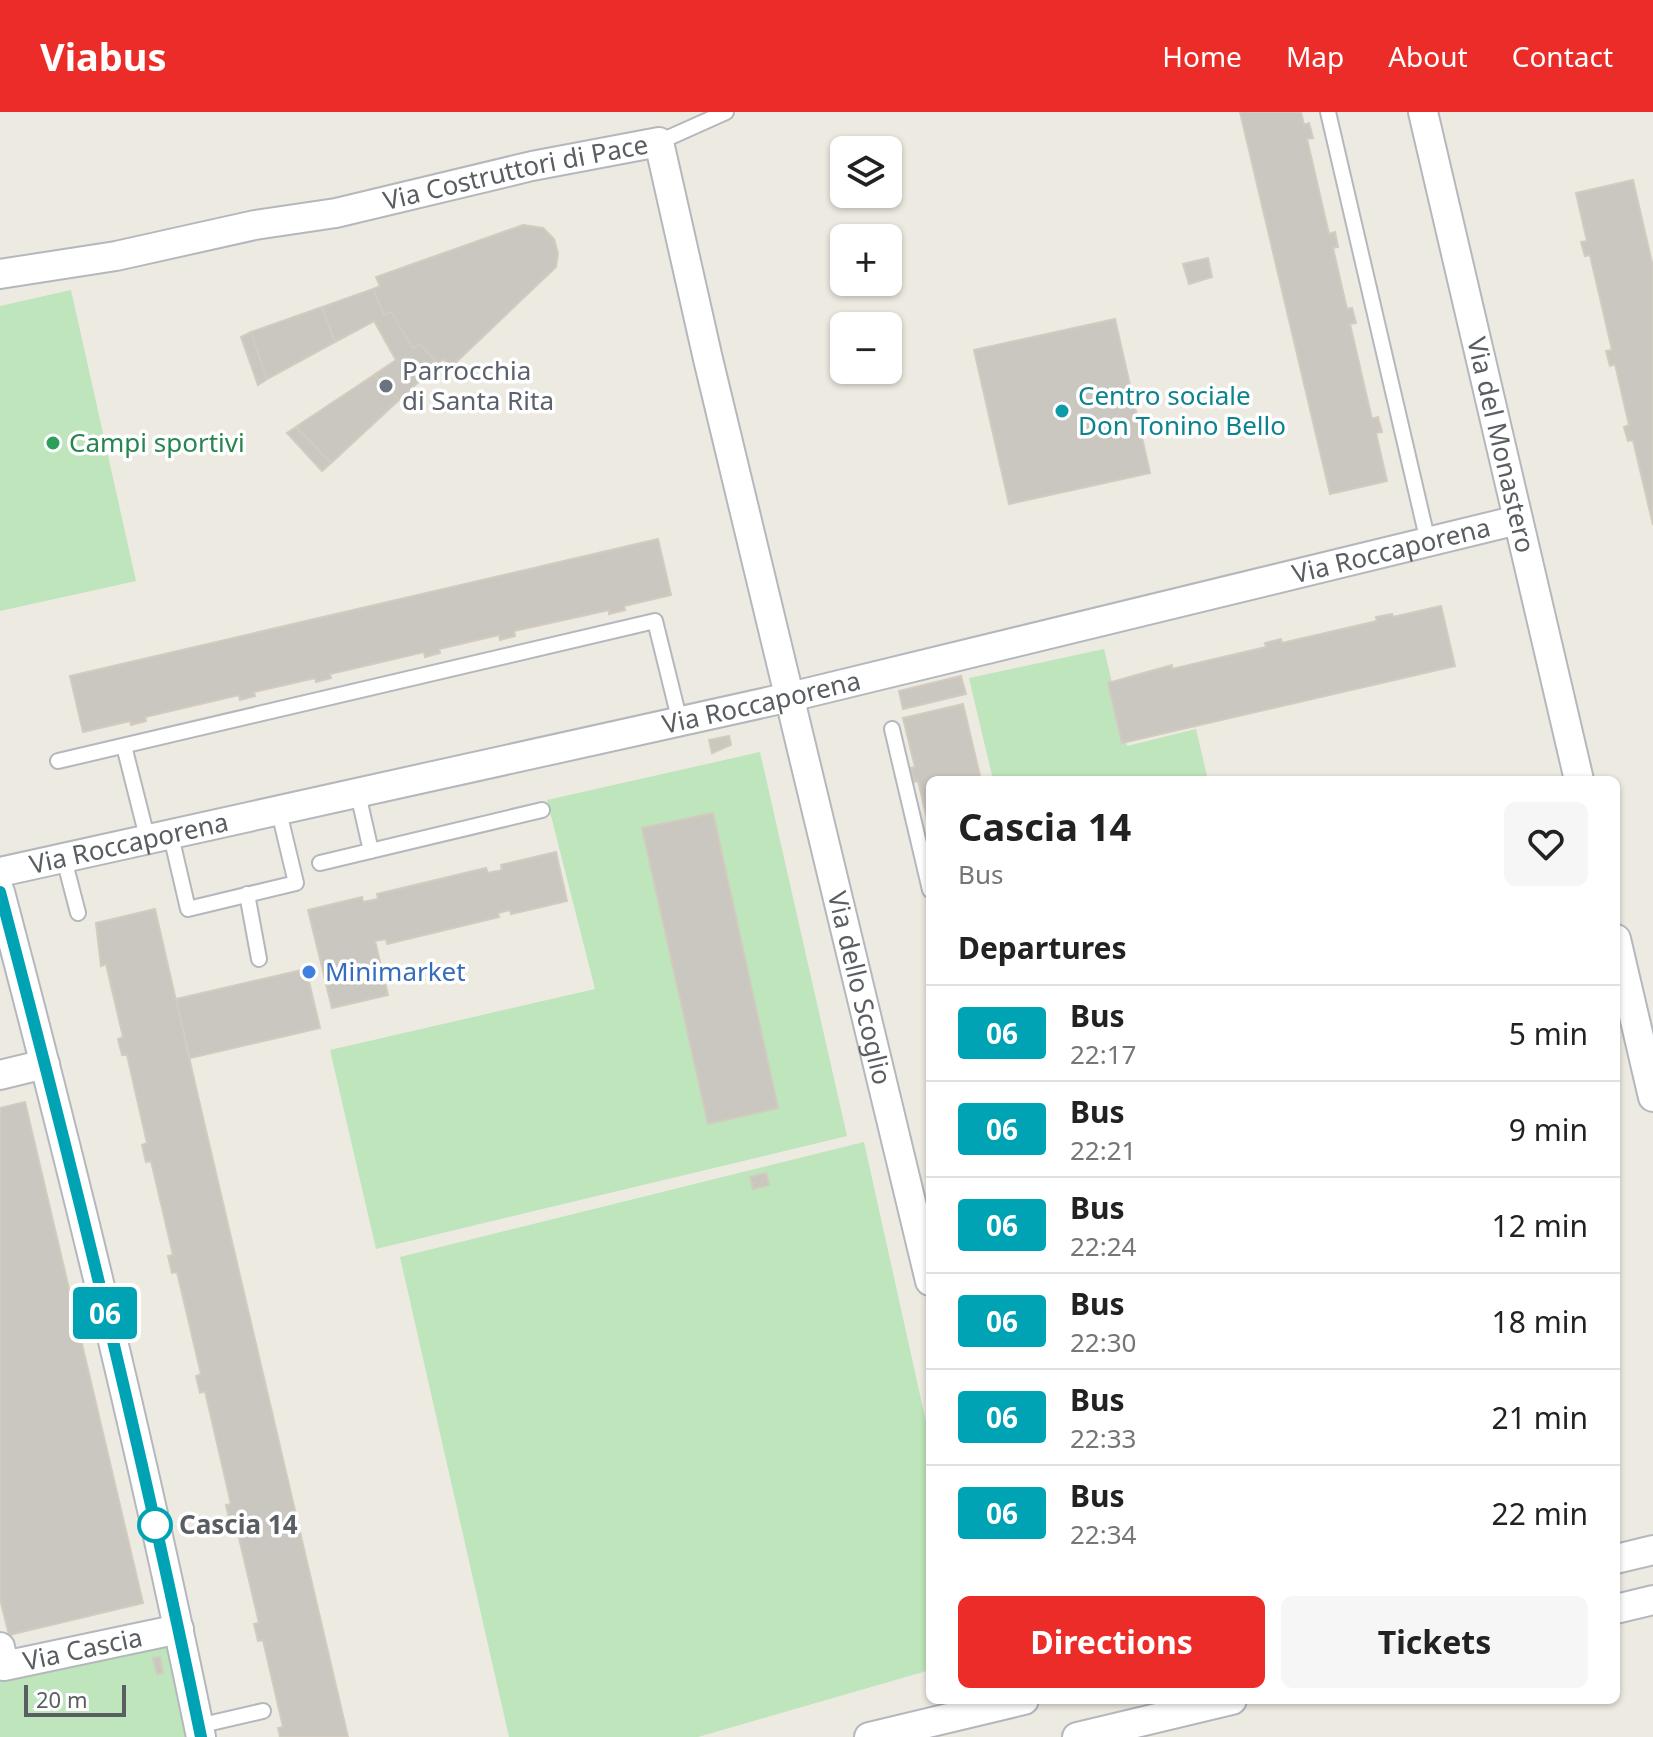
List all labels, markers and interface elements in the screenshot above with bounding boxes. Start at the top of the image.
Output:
text: Viabus [40,30,167,82]
text: Home [1162,37,1242,75]
text: Map [1286,37,1344,75]
text: About [1388,37,1468,75]
text: Contact [1512,37,1613,75]
street label: Via Costruttori di Pace [379,125,651,218]
map controls [830,136,902,384]
button: layers [830,136,902,208]
button: + [830,224,902,296]
button: − [830,312,902,384]
street label: Via del Monastero [1459,333,1544,556]
place label: Parrocchia di Santa Rita [402,352,554,418]
marker: Parrocchia di Santa Rita [377,377,395,395]
place label: Centro sociale Don Tonino Bello [1078,377,1286,443]
marker: Centro sociale Don Tonino Bello [1053,402,1071,420]
place label: Campi sportivi [69,424,245,460]
marker: Campi sportivi [44,434,62,452]
street label: Via Roccaporena [1288,508,1494,591]
street label: Via Roccaporena [659,662,864,742]
text: Cascia 14 [958,800,1131,852]
button: heart [1504,802,1588,886]
street label: Via Roccaporena [26,803,231,882]
text: Bus [958,856,1003,892]
street label: Via dello Scoglio [820,887,901,1088]
text: Departures [958,927,1127,968]
place label: Minimarket [325,953,466,989]
marker: Minimarket [300,963,318,981]
text: Bus [1070,995,1125,1036]
text: 5 min [1509,1013,1588,1054]
text: 06 [986,1014,1018,1052]
text: 22:17 [1070,1036,1136,1072]
text: Bus [1070,1091,1125,1132]
text: 9 min [1509,1109,1588,1150]
text: 06 [986,1110,1018,1148]
text: 22:21 [1070,1132,1136,1168]
text: Bus [1070,1187,1125,1228]
text: 12 min [1492,1205,1588,1246]
text: 06 [986,1206,1018,1244]
text: 22:24 [1070,1228,1136,1264]
text: Bus [1070,1283,1125,1324]
line badge: 06 [69,1287,141,1339]
text: 06 [89,1294,121,1332]
text: 18 min [1492,1301,1588,1342]
text: 06 [986,1302,1018,1340]
text: 22:30 [1070,1324,1136,1360]
text: Bus [1070,1379,1125,1420]
text: 21 min [1492,1397,1588,1438]
text: 06 [986,1398,1018,1436]
text: 22:33 [1070,1420,1136,1456]
text: Bus [1070,1475,1125,1516]
text: 22 min [1492,1493,1588,1534]
text: 06 [986,1494,1018,1532]
place label: Cascia 14 [179,1506,298,1542]
marker: Cascia 14 [138,1508,172,1542]
text: 22:34 [1070,1516,1136,1552]
button: Directions [958,1596,1265,1688]
button: Tickets [1281,1596,1588,1688]
street label: Via Cascia [20,1618,146,1678]
scale bar [24,1681,126,1717]
text: 20 m [36,1684,87,1714]

